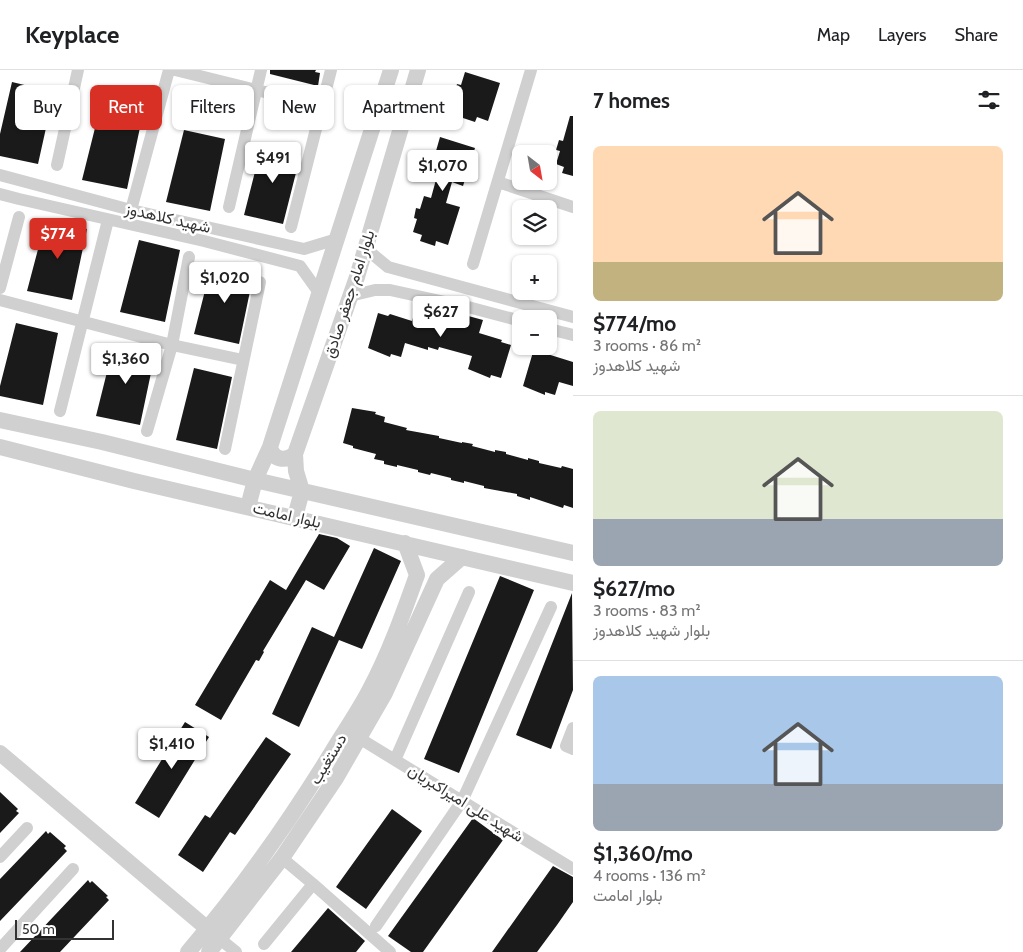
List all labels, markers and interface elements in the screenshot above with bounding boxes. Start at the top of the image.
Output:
text: Keyplace [25,20,119,49]
text: Map [817,24,850,46]
text: Layers [878,24,927,46]
text: Share [955,24,998,46]
chip: Buy [15,85,80,130]
chip: Rent [90,85,162,130]
chip: Filters [172,85,254,130]
chip: New [264,85,334,130]
chip: Apartment [344,85,463,130]
icon: filters [975,86,1003,114]
text: 7 homes [593,88,670,113]
pin: $491 [243,142,303,184]
north arrow [512,145,558,190]
map controls [512,145,557,355]
text: $491 [256,148,290,167]
pin: $1,070 [402,150,484,192]
text: $1,070 [418,156,468,175]
icon: home [753,178,843,268]
street label: شهید کلاهدوز [122,199,213,238]
button: layers [512,200,557,245]
pin: $774 [28,218,88,260]
text: $774 [40,224,76,243]
street label: بلوار امام جعفر صادق [319,228,380,361]
button: + [512,255,557,300]
pin: $1,020 [184,262,266,304]
text: $1,020 [200,268,250,287]
pin: $627 [411,296,471,338]
text: $627 [424,302,458,321]
button: − [512,310,557,355]
text: $774/mo [593,311,676,336]
text: 3 rooms · 86 m² [593,336,701,355]
pin: $1,360 [85,342,167,385]
text: $1,360 [102,349,150,368]
text: شهید کلاهدوز [593,356,680,375]
icon: home [753,444,843,534]
street label: بلوار امامت [251,498,323,533]
text: $627/mo [593,576,675,601]
text: 3 rooms · 83 m² [593,601,701,620]
text: بلوار شهید کلاهدوز [593,621,710,640]
icon: home [753,709,843,799]
pin: $1,410 [131,728,213,770]
street label: دستغیب [305,730,351,788]
text: $1,410 [149,734,195,753]
street label: شهید علی امیراکبریان [404,760,527,847]
text: $1,360/mo [593,841,693,866]
text: 4 rooms · 136 m² [593,866,706,885]
text: بلوار امامت [593,886,663,905]
scale bar [15,917,114,940]
text: 50 m [22,920,55,938]

